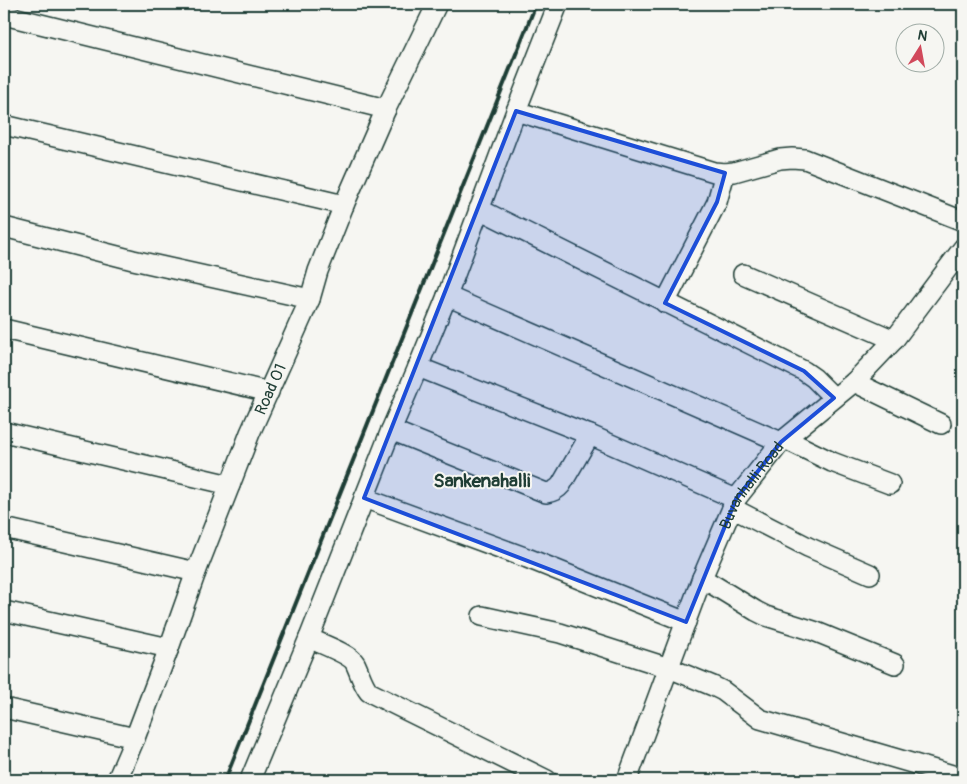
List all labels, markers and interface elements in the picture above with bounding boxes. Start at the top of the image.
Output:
north arrow [894,22,944,72]
text: N [916,26,929,45]
street label: Road 01 [251,361,291,418]
street label: Buvanhalli Road [715,438,788,532]
district label: Sankenahalli [434,469,531,493]

